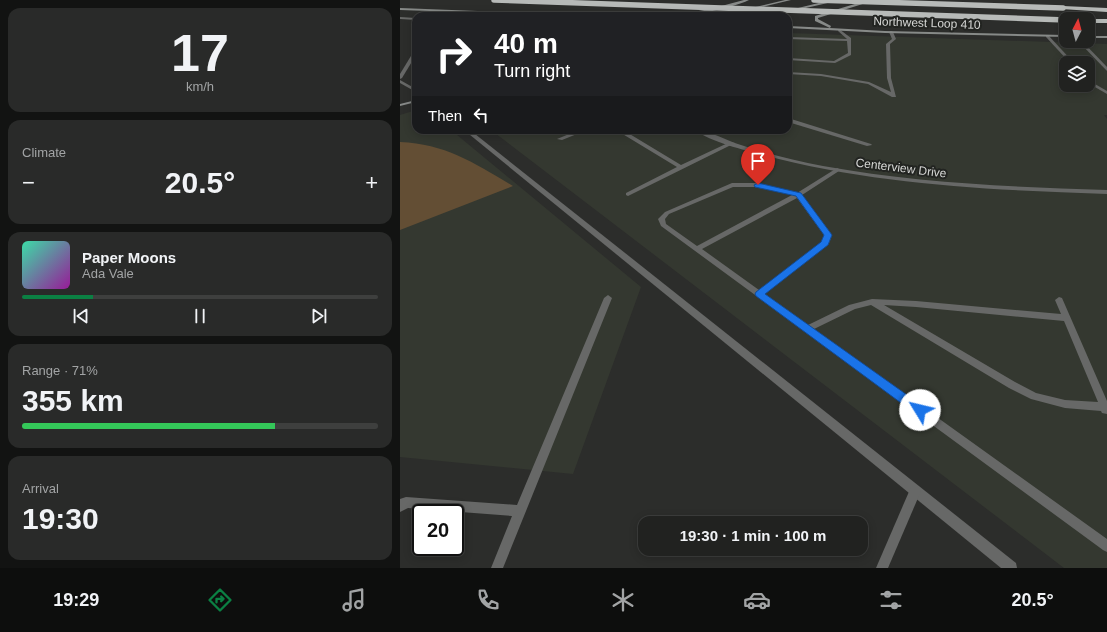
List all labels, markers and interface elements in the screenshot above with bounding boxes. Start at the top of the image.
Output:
north arrow [1059,12,1095,48]
map controls [1059,12,1095,92]
street label: Northwest Loop 410 [873,14,981,32]
text: 17 [171,24,229,82]
icon: right [428,28,480,80]
text: 40 m [494,28,558,59]
button: layers [1059,56,1095,92]
text: Turn right [494,61,570,81]
text: km/h [186,79,214,94]
icon: left [470,104,492,126]
text: Then [428,107,462,124]
pin [741,144,775,185]
text: Climate [22,145,66,160]
icon: arrive [747,150,769,172]
street label: Centerview Drive [855,155,948,181]
text: 20.5° [165,166,235,199]
text: − [22,170,35,195]
text: + [365,170,378,195]
text: Paper Moons [82,249,176,266]
text: Ada Vale [82,266,134,281]
icon: previous [70,305,92,327]
icon: pause [189,305,211,327]
icon: next [308,305,330,327]
text: Range · 71% [22,363,98,378]
text: 355 km [22,384,124,417]
position arrow [899,389,941,431]
text: Arrival [22,481,59,496]
text: 19:30 [22,502,99,535]
speed limit sign: 20 [412,504,464,556]
text: 19:30 · 1 min · 100 m [680,527,826,544]
icon: directions [206,586,234,614]
icon: music [340,586,368,614]
icon: phone [474,586,502,614]
icon: climate [609,586,637,614]
icon: car [743,586,771,614]
icon: filters [877,586,905,614]
text: 19:29 [53,590,99,610]
text: 20.5° [1012,590,1054,610]

